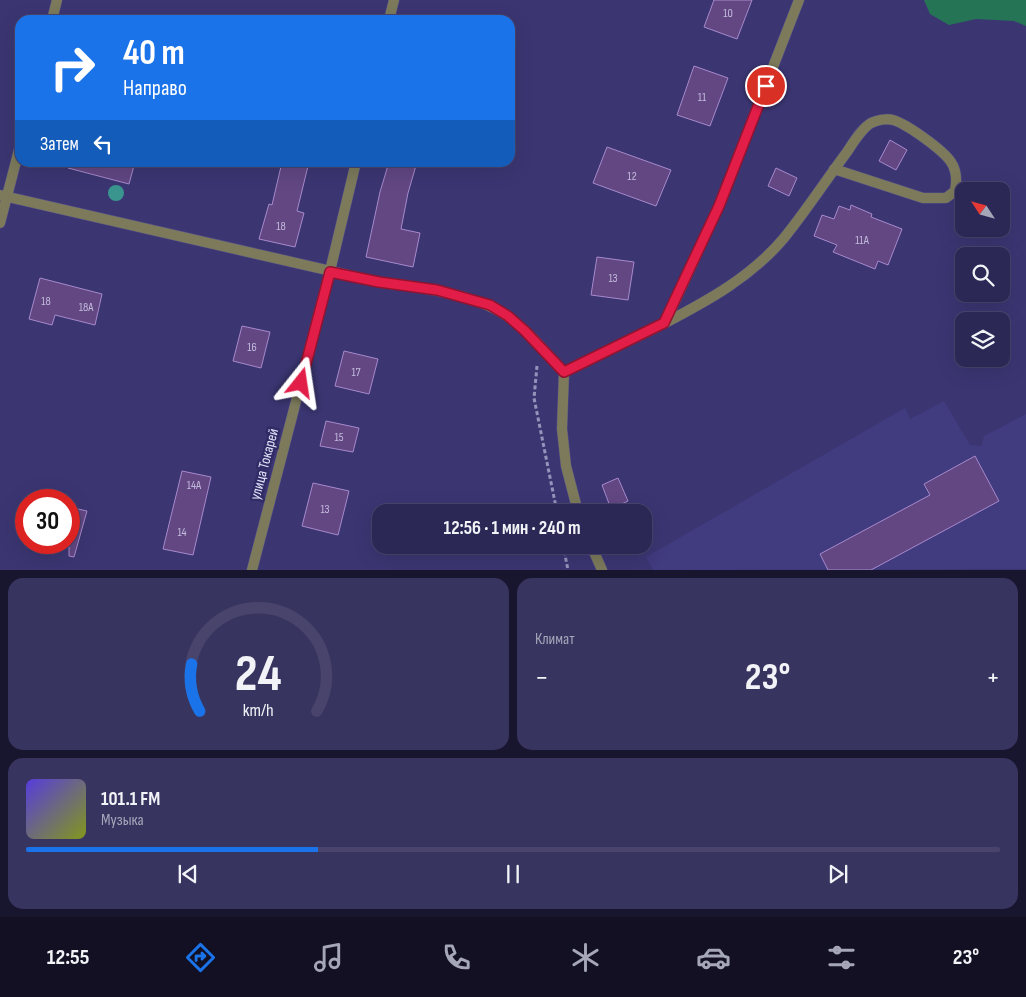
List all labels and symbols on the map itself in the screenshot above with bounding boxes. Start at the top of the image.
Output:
house number: 10 [723,6,733,21]
pin [745,65,787,107]
house number: 11 [698,90,707,105]
house number: 12 [627,169,637,184]
north arrow [955,182,1010,238]
house number: 18 [276,219,286,234]
house number: 11А [855,233,870,248]
house number: 13 [608,271,618,286]
house number: 18 [41,294,51,309]
house number: 18А [79,300,94,315]
house number: 16 [247,340,257,355]
position arrow [274,356,326,408]
house number: 17 [352,365,361,380]
street label: улица Токарей [246,426,283,502]
house number: 15 [334,430,344,445]
house number: 14А [187,478,202,493]
speed limit sign: 30 [15,489,80,554]
house number: 13 [320,502,330,517]
house number: 14 [177,525,187,540]

